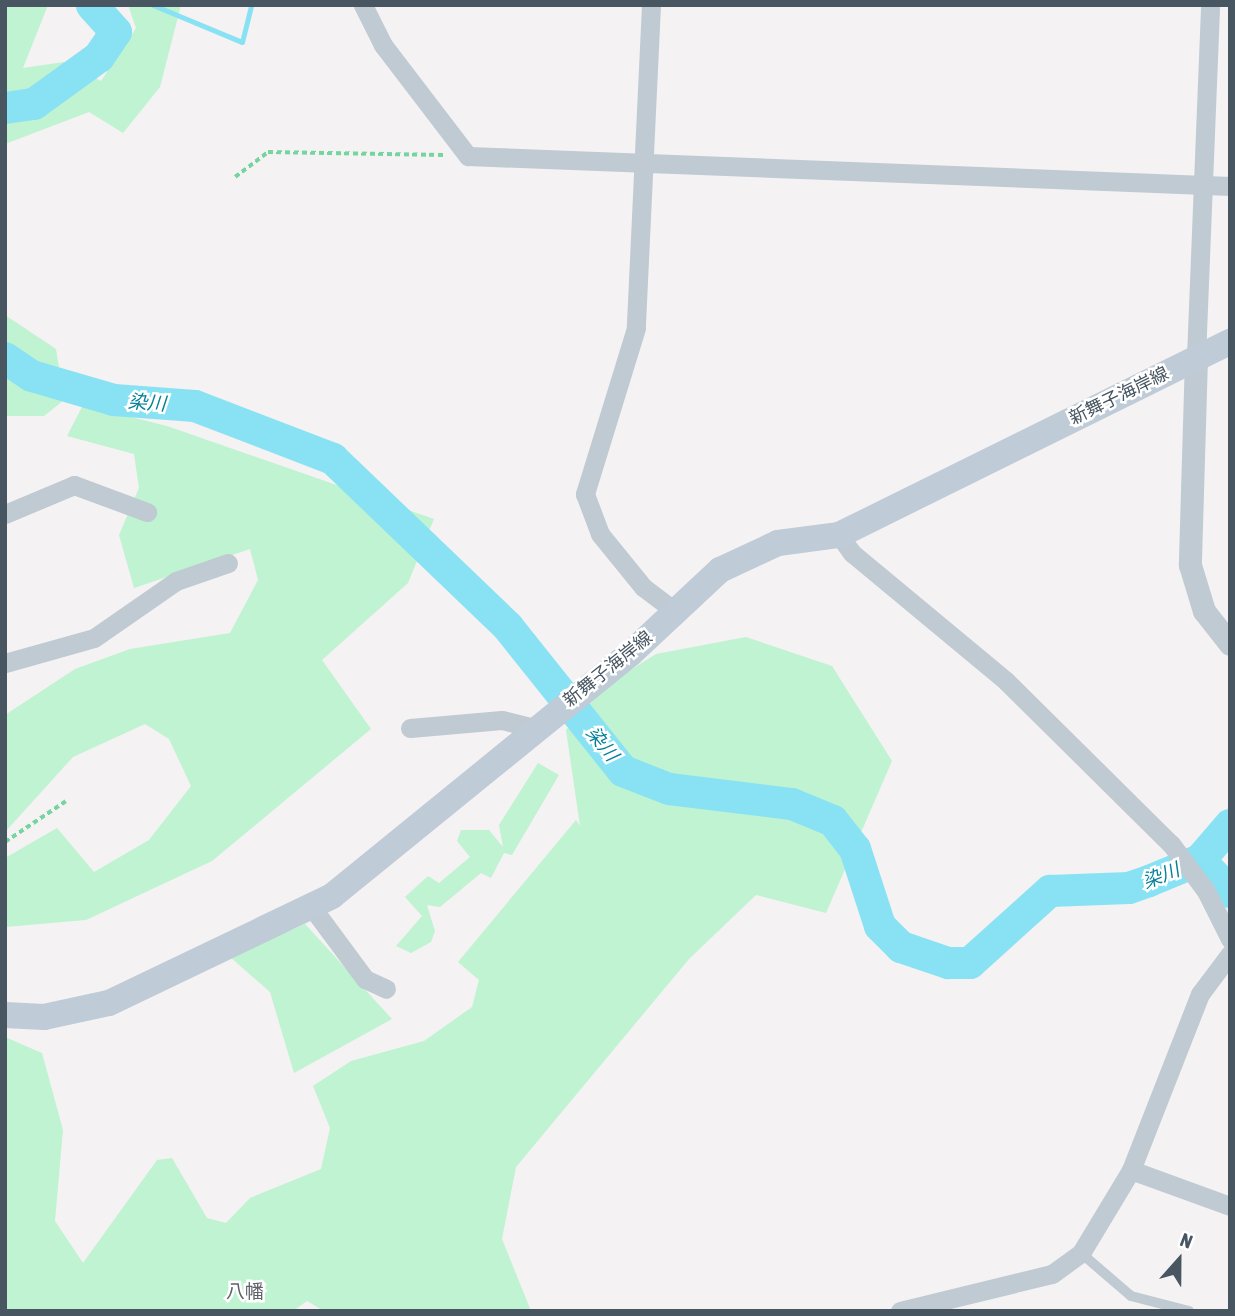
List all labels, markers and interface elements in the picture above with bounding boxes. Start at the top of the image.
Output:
street label: 新舞子海岸線 [1066,363,1172,429]
water label: 染川 [127,390,167,416]
street label: 新舞子海岸線 [559,627,657,711]
water label: 染川 [581,722,623,766]
water label: 染川 [1139,858,1183,894]
north arrow [1144,1225,1214,1295]
text: N [1177,1228,1196,1253]
district label: 八幡 [226,1281,264,1303]

